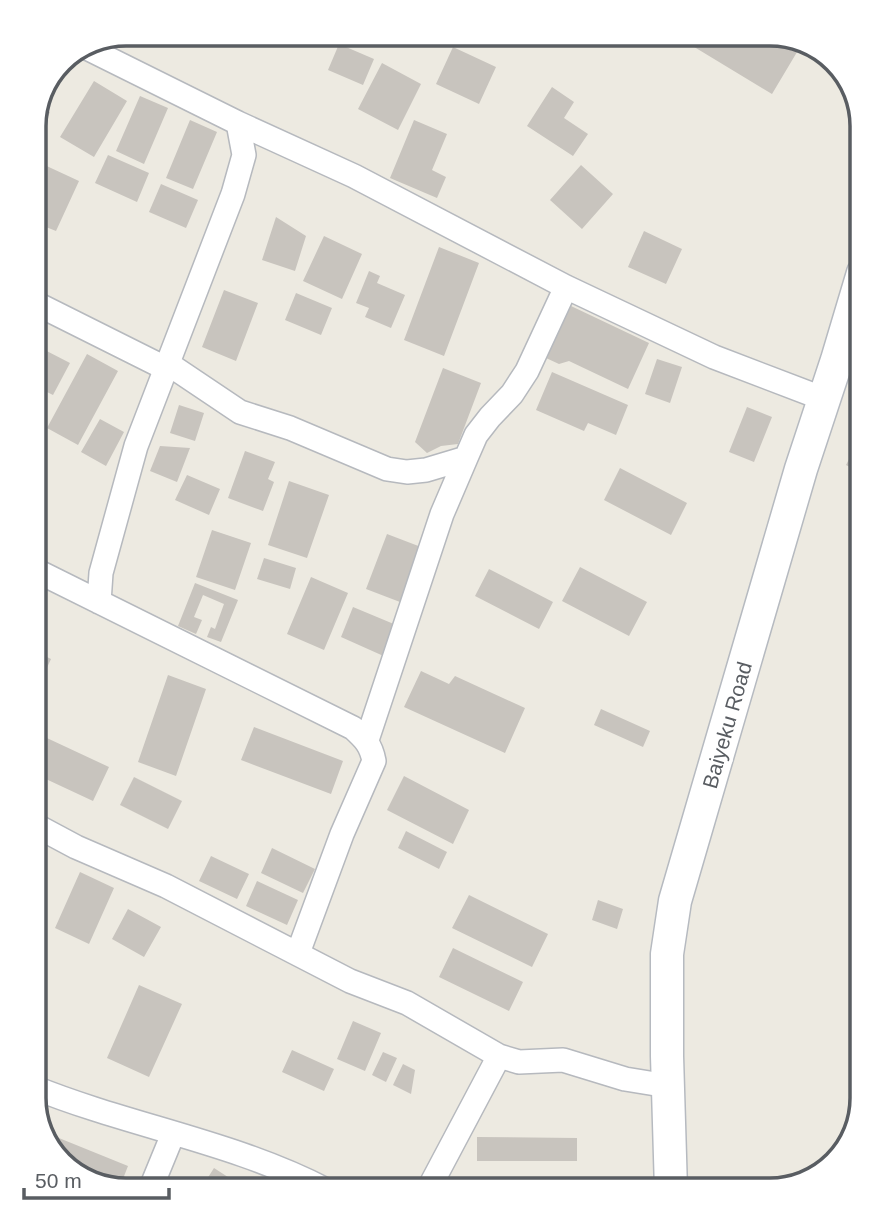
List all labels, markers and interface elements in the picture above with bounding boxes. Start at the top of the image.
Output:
street label: Baiyeku Road [698,659,756,791]
scale bar [24,1156,170,1200]
text: 50 m [35,1169,82,1192]

